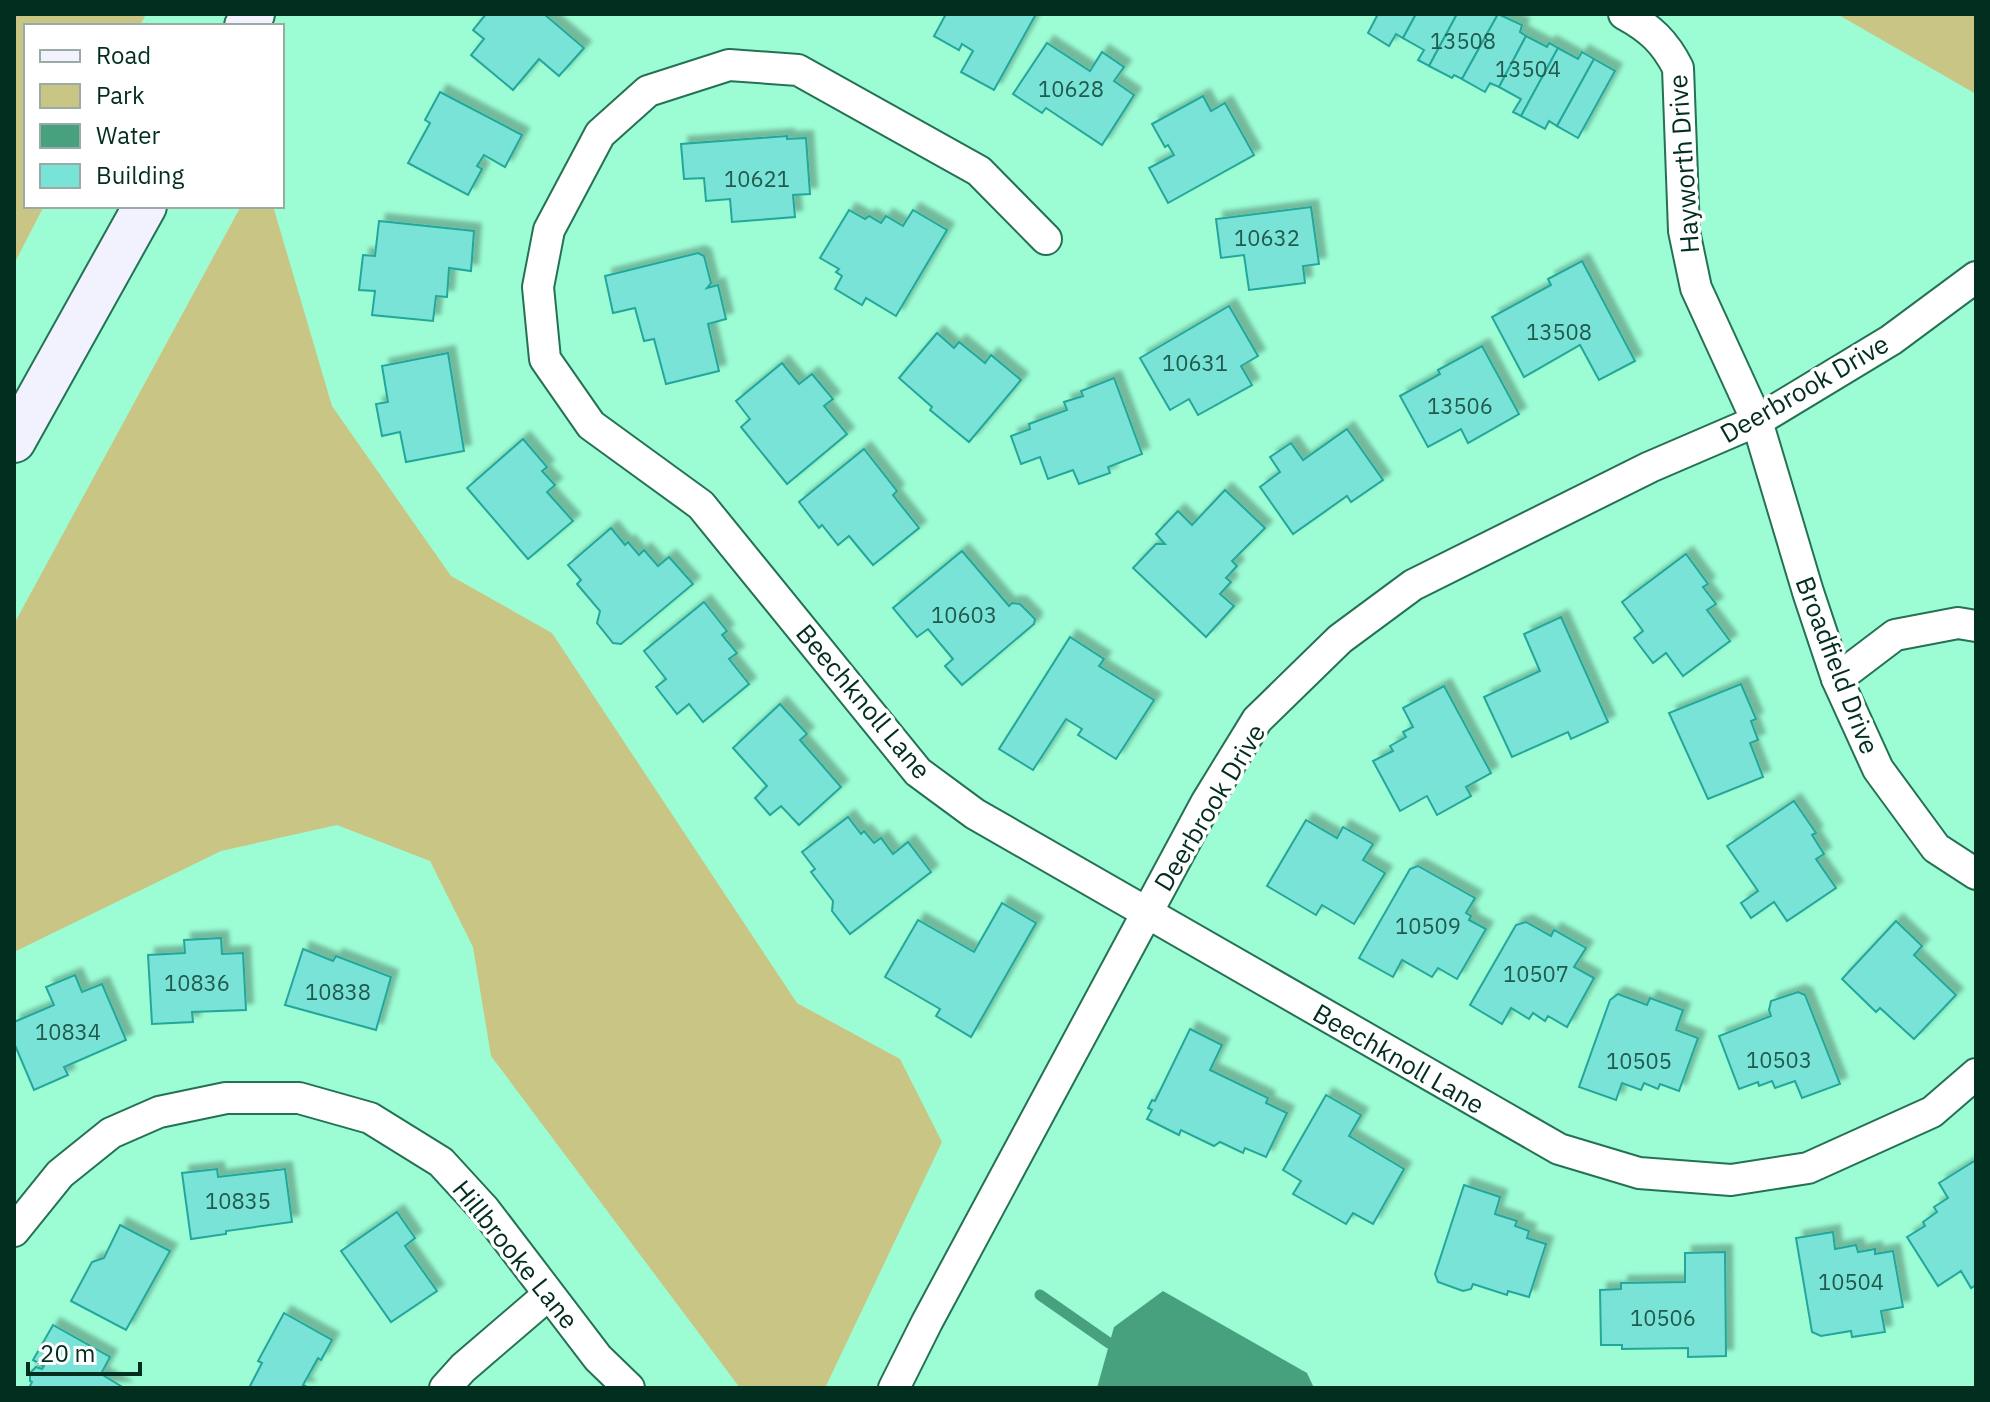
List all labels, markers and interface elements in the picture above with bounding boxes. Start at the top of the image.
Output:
legend [24,24,284,208]
house number: 13508 [1430,26,1496,55]
text: Road [96,39,151,71]
house number: 13504 [1495,54,1561,83]
street label: Hayworth Drive [1660,73,1706,255]
house number: 10628 [1038,74,1104,103]
text: Park [96,79,145,111]
text: Water [96,119,160,151]
text: Building [96,159,184,191]
house number: 10621 [724,164,790,193]
house number: 10632 [1234,223,1300,252]
house number: 13508 [1526,317,1592,346]
street label: Deerbrook Drive [1714,326,1894,450]
house number: 10631 [1162,348,1228,377]
house number: 13506 [1427,391,1493,420]
street label: Broadfield Drive [1789,571,1887,759]
house number: 10603 [931,600,997,629]
street label: Beechknoll Lane [789,616,939,786]
street label: Deerbrook Drive [1146,717,1272,897]
house number: 10509 [1395,911,1461,940]
house number: 10507 [1503,959,1569,988]
house number: 10836 [164,968,230,997]
house number: 10838 [305,977,371,1006]
street label: Beechknoll Lane [1307,995,1491,1121]
house number: 10834 [35,1017,101,1046]
house number: 10503 [1746,1045,1812,1074]
house number: 10505 [1606,1046,1672,1075]
street label: Hillbrooke Lane [445,1173,587,1335]
house number: 10835 [205,1186,271,1215]
house number: 10504 [1818,1267,1884,1296]
house number: 10506 [1630,1303,1696,1332]
scale bar [28,1326,140,1376]
text: 20 m [40,1337,95,1369]

